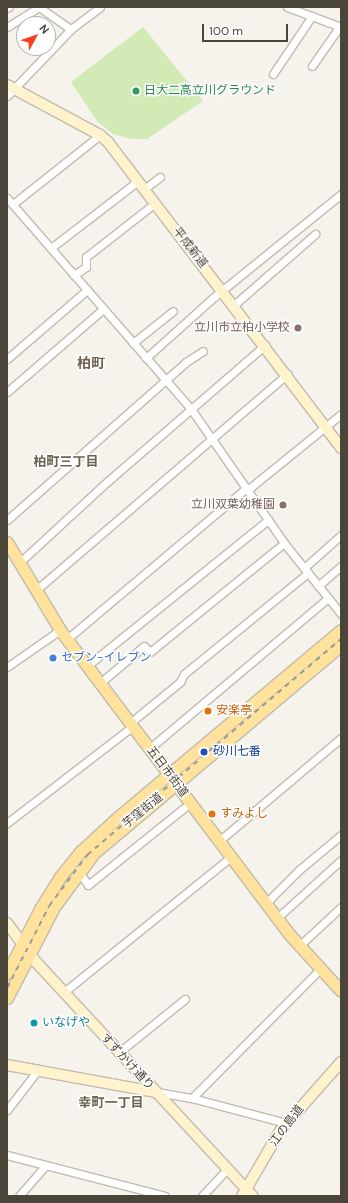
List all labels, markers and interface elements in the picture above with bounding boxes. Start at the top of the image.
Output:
north arrow [16,16,56,56]
scale bar [204,16,290,42]
text: N [36,21,52,37]
text: 100 m [209,23,243,39]
place label: 日大二高立川グラウンド [144,84,276,98]
marker: 日大二高立川グラウンド [131,86,141,96]
street label: 平成新道 [170,225,210,271]
place label: 立川市立柏小学校 [194,321,290,335]
marker: 立川市立柏小学校 [293,323,303,333]
district label: 柏町 [77,355,105,371]
district label: 柏町三丁目 [34,454,98,470]
place label: 立川双葉幼稚園 [191,498,275,512]
marker: 立川双葉幼稚園 [278,500,288,510]
place label: セブン-イレブン [61,651,151,665]
marker: セブン-イレブン [48,653,58,663]
place label: 安楽亭 [216,704,252,718]
marker: 安楽亭 [203,706,213,716]
street label: 五日市街道 [143,744,191,800]
place label: 砂川七番 [213,745,261,759]
marker: 砂川七番 [198,746,210,758]
street label: 芋窪街道 [120,790,166,832]
place label: すみよし [220,807,268,821]
marker: すみよし [207,809,217,819]
place label: いなげや [42,1016,90,1030]
marker: いなげや [29,1018,39,1028]
street label: すずかけ通り [97,1031,157,1093]
district label: 幸町一丁目 [79,1095,143,1111]
street label: 江の島道 [267,1102,307,1150]

